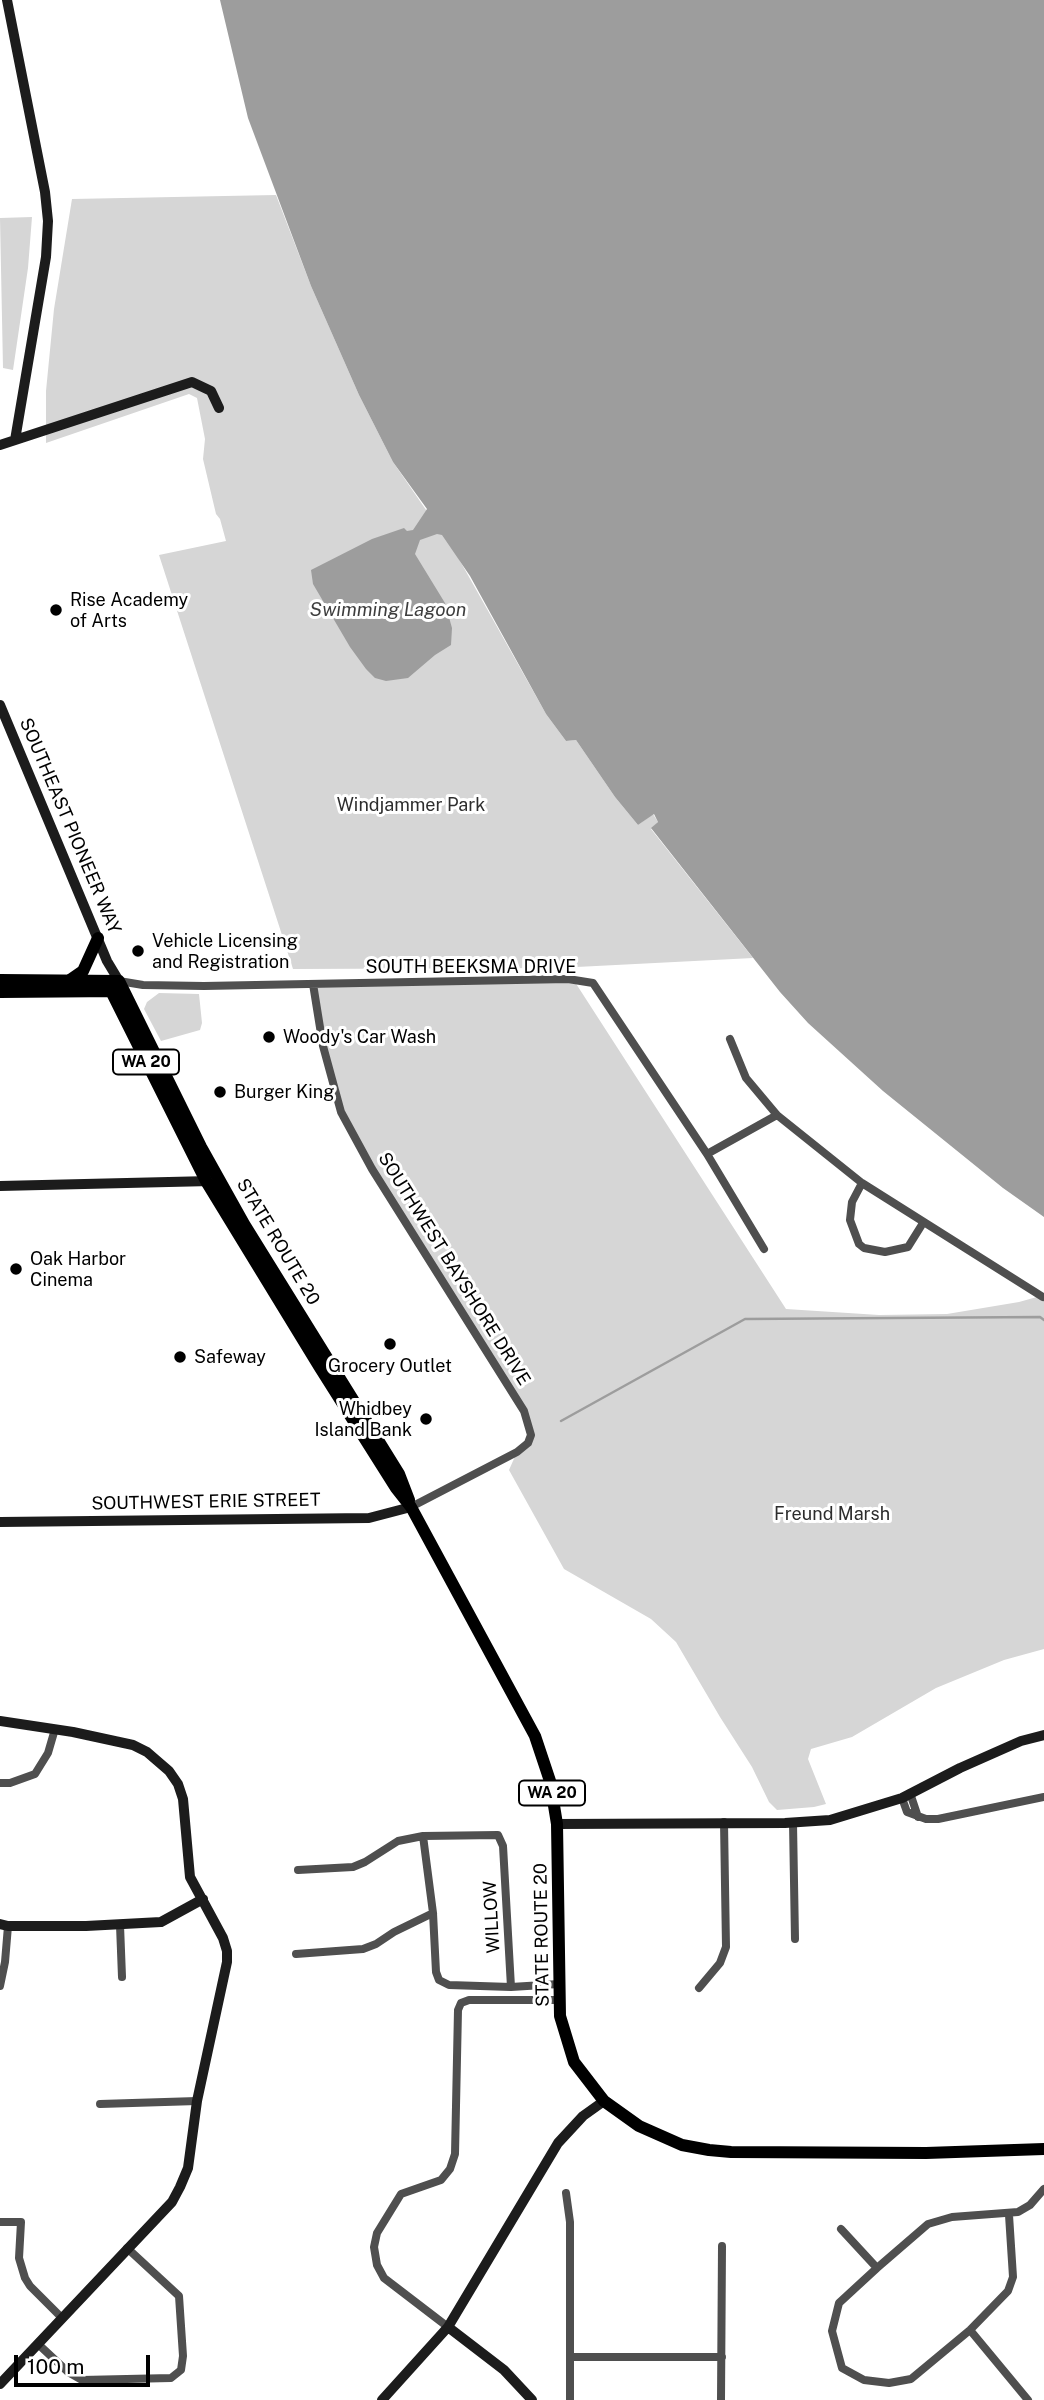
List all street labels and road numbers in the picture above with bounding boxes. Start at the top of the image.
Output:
street label: SOUTHEAST PIONEER WAY [15,715,125,937]
street label: SOUTH BEEKSMA DRIVE [366,956,576,978]
road number: WA 20 [113,1050,179,1074]
street label: SOUTHWEST BAYSHORE DRIVE [373,1149,535,1389]
street label: STATE ROUTE 20 [232,1175,324,1309]
street label: SOUTHWEST ERIE STREET [91,1489,321,1515]
road number: WA 20 [519,1781,585,1806]
street label: STATE ROUTE 20 [530,1863,554,2007]
street label: WILLOW [479,1880,505,1954]

